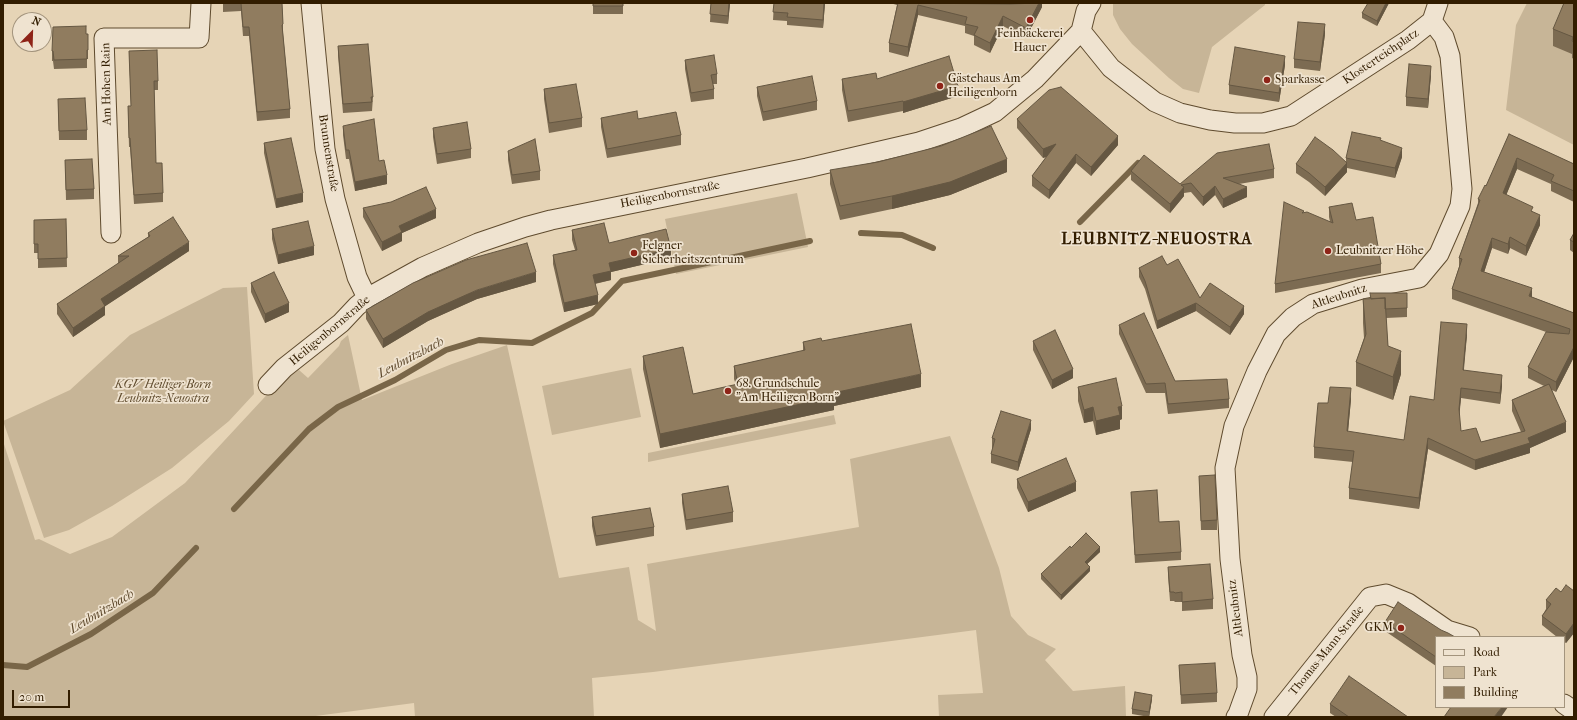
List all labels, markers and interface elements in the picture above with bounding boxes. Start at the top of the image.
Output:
north arrow [12,12,52,52]
text: N [30,14,43,29]
marker: Feinbäckerei Hauer [1025,15,1035,25]
street label: Klosterteichplatz [1340,26,1422,88]
place label: Feinbäckerei Hauer [997,27,1063,55]
street label: Am Hohen Rain [99,42,115,126]
place label: Gästehaus Am Heiligenborn [948,72,1020,100]
place label: Sparkasse [1275,73,1325,87]
marker: Sparkasse [1262,75,1272,85]
marker: Gästehaus Am Heiligenborn [935,81,945,91]
street label: Brunnenstraße [315,113,341,193]
street label: Heiligenbornstraße [619,178,721,212]
district label: LEUBNITZ-NEUOSTRA [1061,230,1253,250]
place label: Felgner Sicherheitszentrum [642,239,744,267]
place label: Leubnitzer Höhe [1336,244,1424,258]
marker: Leubnitzer Höhe [1323,246,1333,256]
marker: Felgner Sicherheitszentrum [629,248,639,258]
street label: Altleubnitz [1309,281,1369,313]
street label: Heiligenbornstraße [287,293,373,369]
water label: Leubnitzbach [375,334,447,382]
place label: 68. Grundschule "Am Heiligen Born" [736,377,839,405]
park label: KGV Heiliger Born Leubnitz-Neuostra [115,378,211,406]
marker: 68. Grundschule "Am Heiligen Born" [723,386,733,396]
street label: Altleubnitz [1225,579,1247,637]
water label: Leubnitzbach [67,587,137,637]
street label: Thomas-Mann-Straße [1286,603,1368,699]
place label: GKM [1365,621,1393,635]
marker: GKM [1396,623,1406,633]
legend [1435,636,1565,708]
text: Road [1473,645,1500,659]
text: Park [1473,665,1497,679]
scale bar [14,682,72,708]
text: Building [1473,685,1518,699]
text: 20 m [19,690,44,704]

